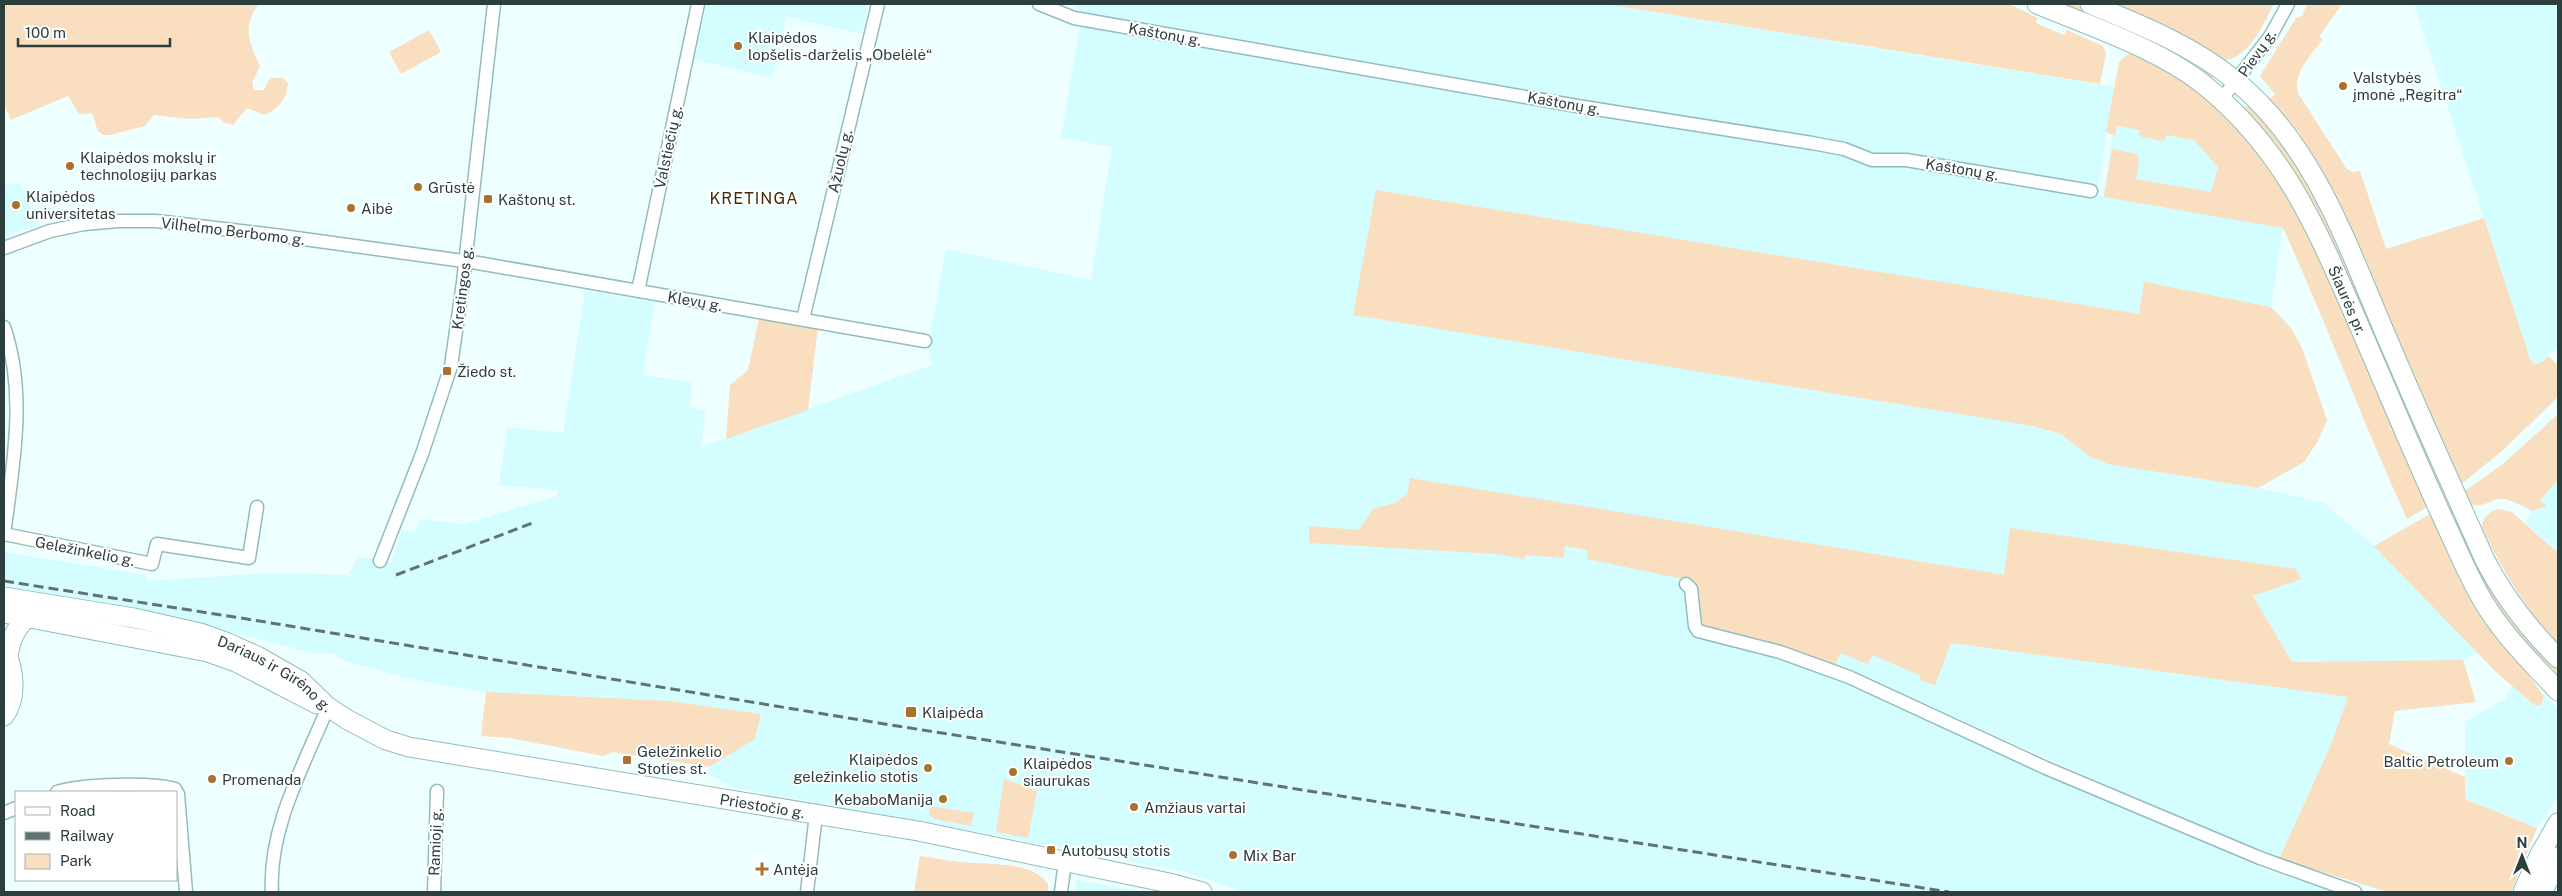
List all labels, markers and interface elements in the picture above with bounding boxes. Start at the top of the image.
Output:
scale bar [18,15,170,47]
street label: Kaštonų g. [1127,19,1203,49]
text: 100 m [25,24,66,41]
street label: Pievų g. [2234,26,2280,80]
place label: Klaipėdos lopšelis-darželis „Obelėlė“ [748,29,932,63]
marker: Klaipėdos lopšelis-darželis „Obelėlė“ [732,40,744,52]
place label: Valstybės įmonė „Regitra“ [2352,69,2463,103]
marker: Valstybės įmonė „Regitra“ [2337,80,2349,92]
street label: Kaštonų g. [1526,88,1602,118]
street label: Valstiečių g. [651,104,685,190]
street label: Ąžuolų g. [824,128,856,194]
place label: Klaipėdos mokslų ir technologijų parkas [80,149,217,183]
street label: Kaštonų g. [1924,155,2000,183]
marker: Klaipėdos mokslų ir technologijų parkas [64,160,76,172]
place label: Grūstė [428,179,475,196]
marker: Grūstė [412,181,424,193]
place label: Klaipėdos universitetas [26,188,116,222]
district label: KRETINGA [709,189,799,208]
place label: Kaštonų st. [498,191,576,208]
marker: Kaštonų st. [482,193,494,205]
marker: Klaipėdos universitetas [10,199,22,211]
place label: Aibė [361,200,393,217]
marker: Aibė [345,202,357,214]
street label: Vilhelmo Berbomo g. [160,214,306,248]
street label: Kretingos g. [448,245,476,331]
street label: Šiaurės pr. [2325,263,2370,337]
street label: Klevų g. [666,288,724,314]
place label: Žiedo st. [457,363,516,380]
marker: Žiedo st. [441,365,453,377]
street label: Geležinkelio g. [34,533,136,569]
street label: Dariaus ir Girėno g. [215,632,334,715]
place label: Klaipėda [922,704,983,721]
marker: Klaipėda [904,705,918,719]
place label: Geležinkelio Stoties st. [637,743,722,777]
place label: Klaipėdos geležinkelio stotis [793,751,918,785]
place label: Baltic Petroleum [2383,753,2499,770]
marker: Geležinkelio Stoties st. [621,754,633,766]
place label: Klaipėdos siaurukas [1023,755,1092,789]
marker: Baltic Petroleum [2503,755,2515,767]
marker: Klaipėdos geležinkelio stotis [922,762,934,774]
marker: Klaipėdos siaurukas [1007,766,1019,778]
place label: Promenada [222,771,301,788]
marker: Promenada [206,773,218,785]
street label: Priestočio g. [719,790,806,821]
legend [15,791,178,881]
place label: KebaboManija [834,791,933,808]
marker: KebaboManija [937,793,949,805]
place label: Amžiaus vartai [1144,799,1246,816]
marker: Amžiaus vartai [1128,801,1140,813]
text: Road [60,802,96,819]
street label: Ramioji g. [425,808,445,876]
text: Railway [60,827,114,844]
north arrow [2497,831,2547,881]
text: N [2517,835,2527,851]
place label: Autobusų stotis [1061,842,1170,859]
marker: Autobusų stotis [1045,844,1057,856]
place label: Mix Bar [1243,847,1296,864]
marker: Mix Bar [1227,849,1239,861]
text: Park [60,852,92,869]
place label: Antėja [773,861,818,878]
marker: Antėja [755,862,769,876]

